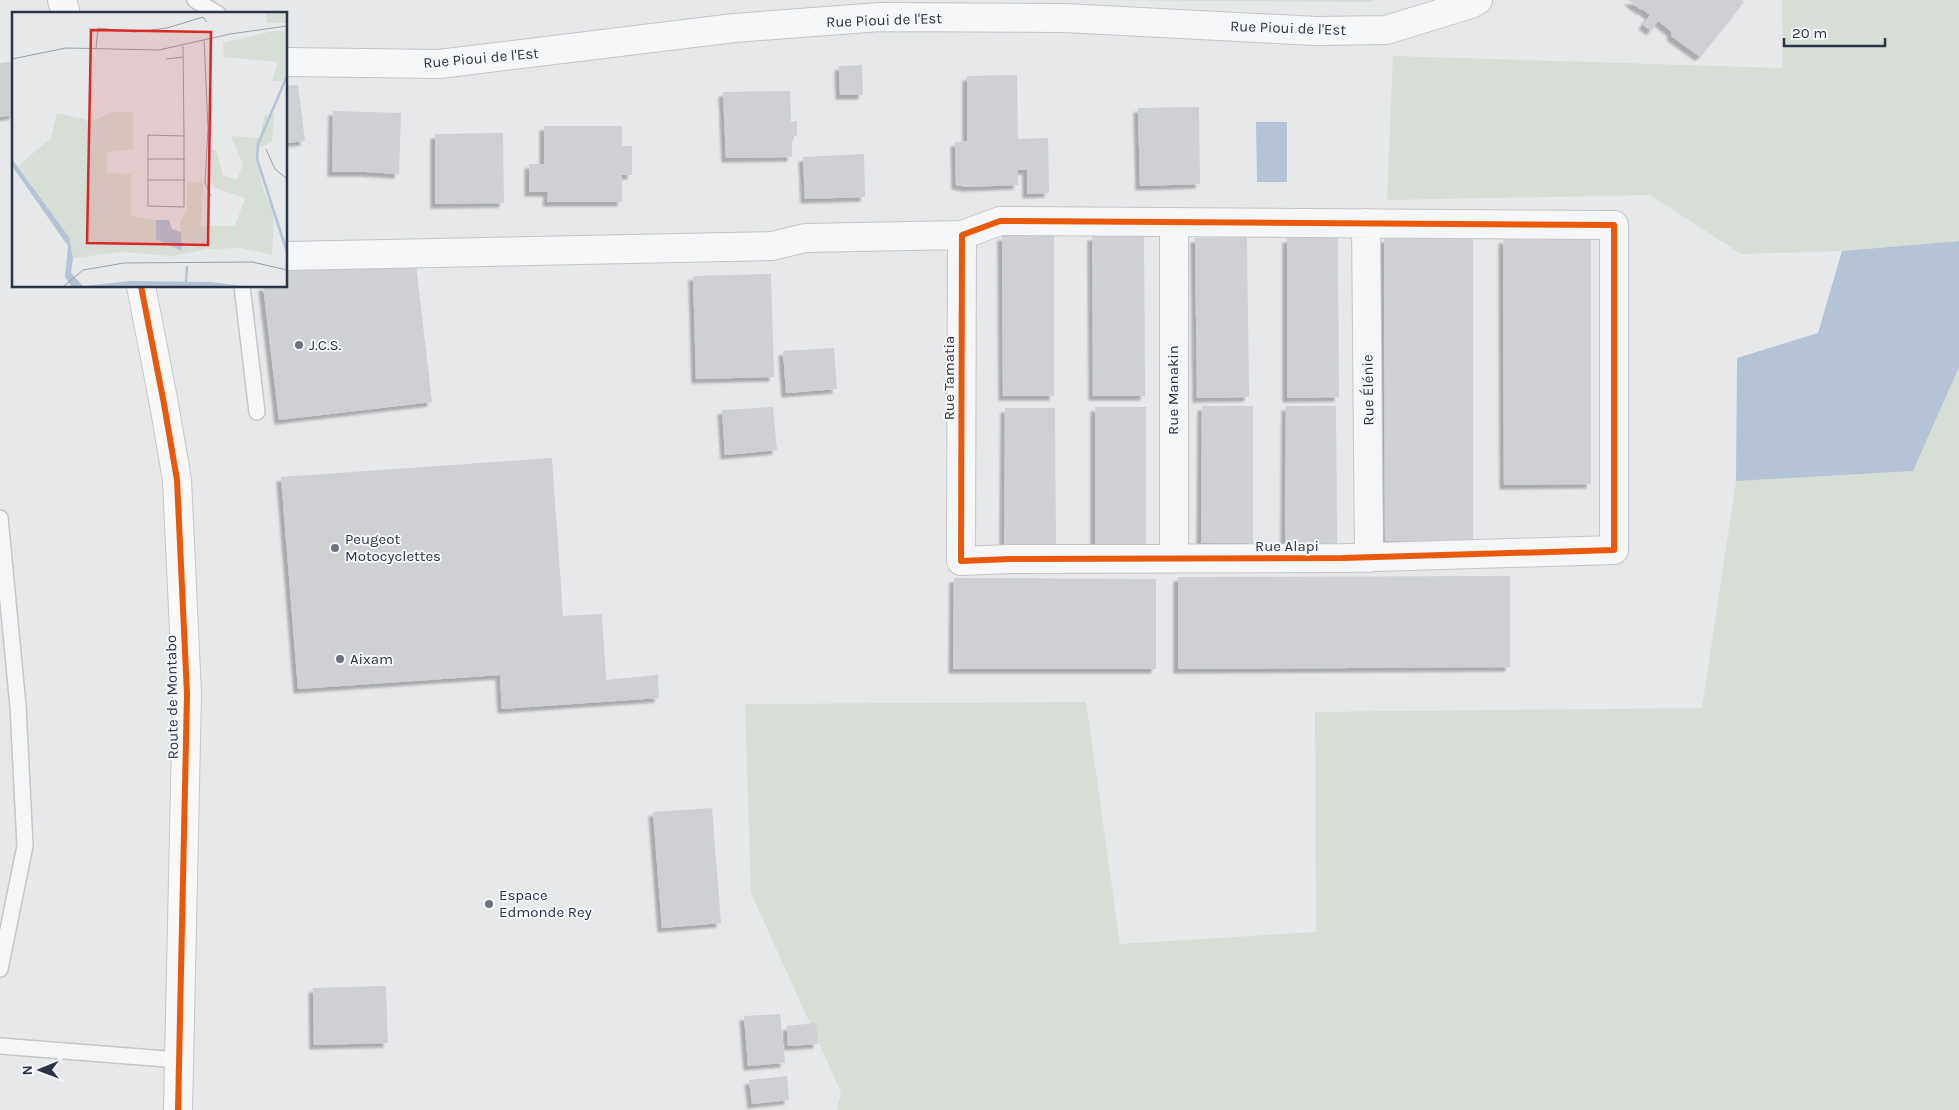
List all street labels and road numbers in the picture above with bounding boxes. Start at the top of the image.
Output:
street label: Rue Pioui de l'Est [826,9,943,31]
street label: Rue Pioui de l'Est [1230,17,1347,39]
street label: Rue Pioui de l'Est [422,44,540,72]
street label: Rue Tamatia [940,336,958,420]
street label: Rue Manakin [1164,345,1182,435]
street label: Rue Élénie [1358,354,1378,426]
street label: Rue Alapi [1255,537,1319,555]
street label: Route de Montabo [162,635,182,759]

